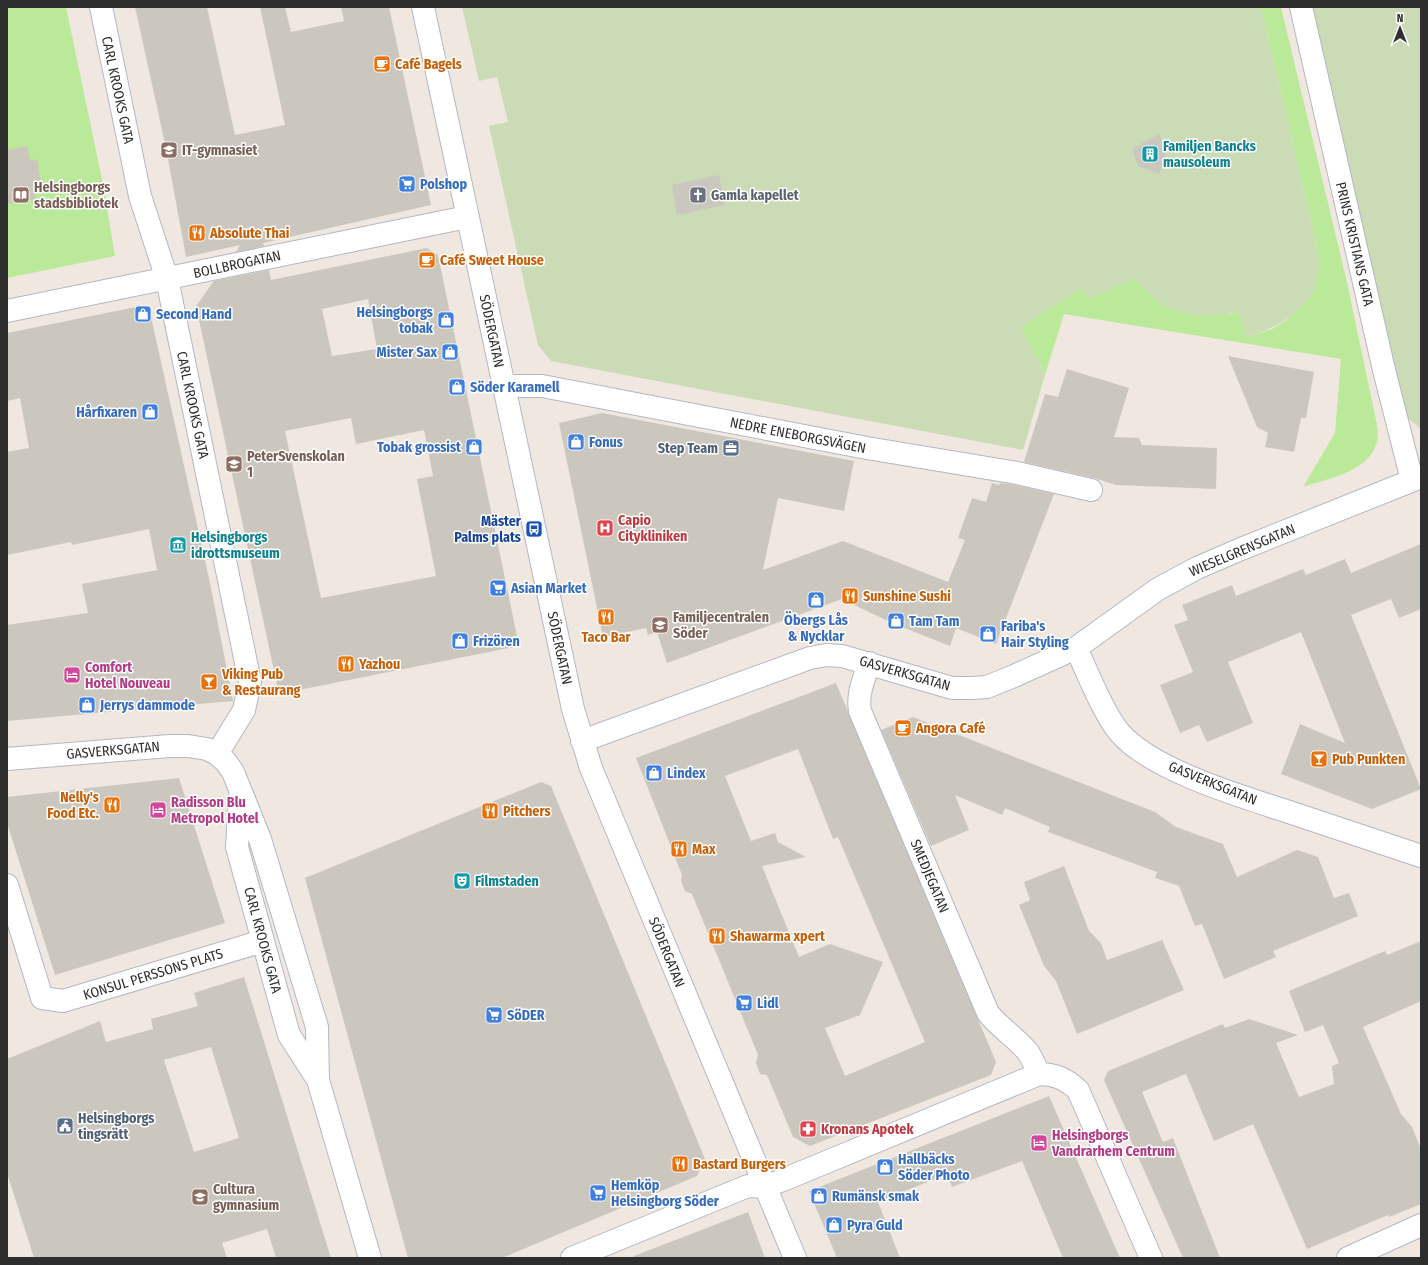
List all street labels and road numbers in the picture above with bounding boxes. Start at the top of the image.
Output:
street label: CARL KROOKS GATA [98,35,137,146]
street label: PRINS KRISTIANS GATA [1332,180,1377,308]
street label: BOLLBROGATAN [192,247,282,282]
street label: SÖDERGATAN [475,293,509,369]
street label: CARL KROOKS GATA [173,350,212,461]
street label: NEDRE ENEBORGSVÄGEN [728,414,867,457]
street label: WIESELGRENSGATAN [1187,520,1298,580]
street label: SÖDERGATAN [543,610,577,686]
street label: GASVERKSGATAN [857,652,952,695]
street label: GASVERKSGATAN [66,738,161,763]
street label: GASVERKSGATAN [1166,758,1260,809]
street label: SMEDJEGATAN [906,837,953,915]
street label: CARL KROOKS GATA [240,885,285,996]
street label: SÖDERGATAN [645,914,689,990]
street label: KONSUL PERSSONS PLATS [81,945,225,1004]

